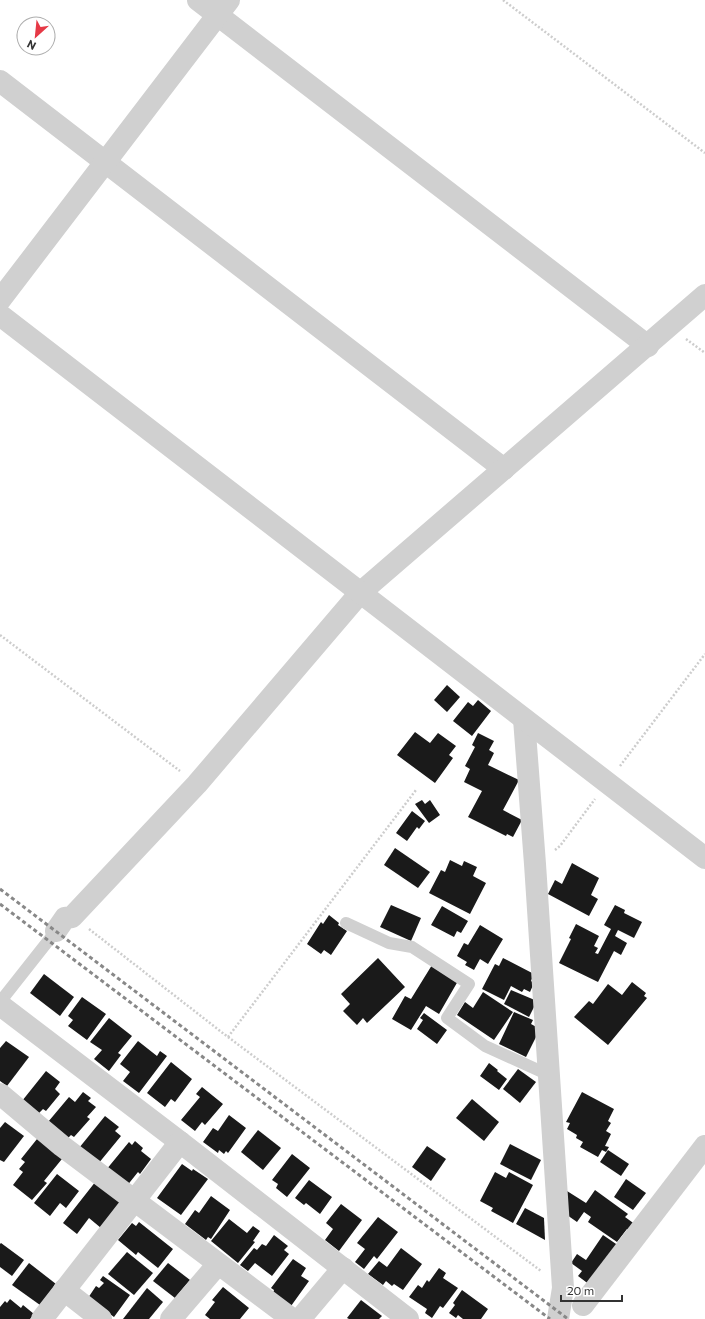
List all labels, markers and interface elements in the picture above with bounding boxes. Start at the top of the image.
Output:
north arrow [16,16,56,56]
text: N [25,38,38,53]
scale bar [561,1277,622,1303]
text: 20 m [567,1283,594,1297]

